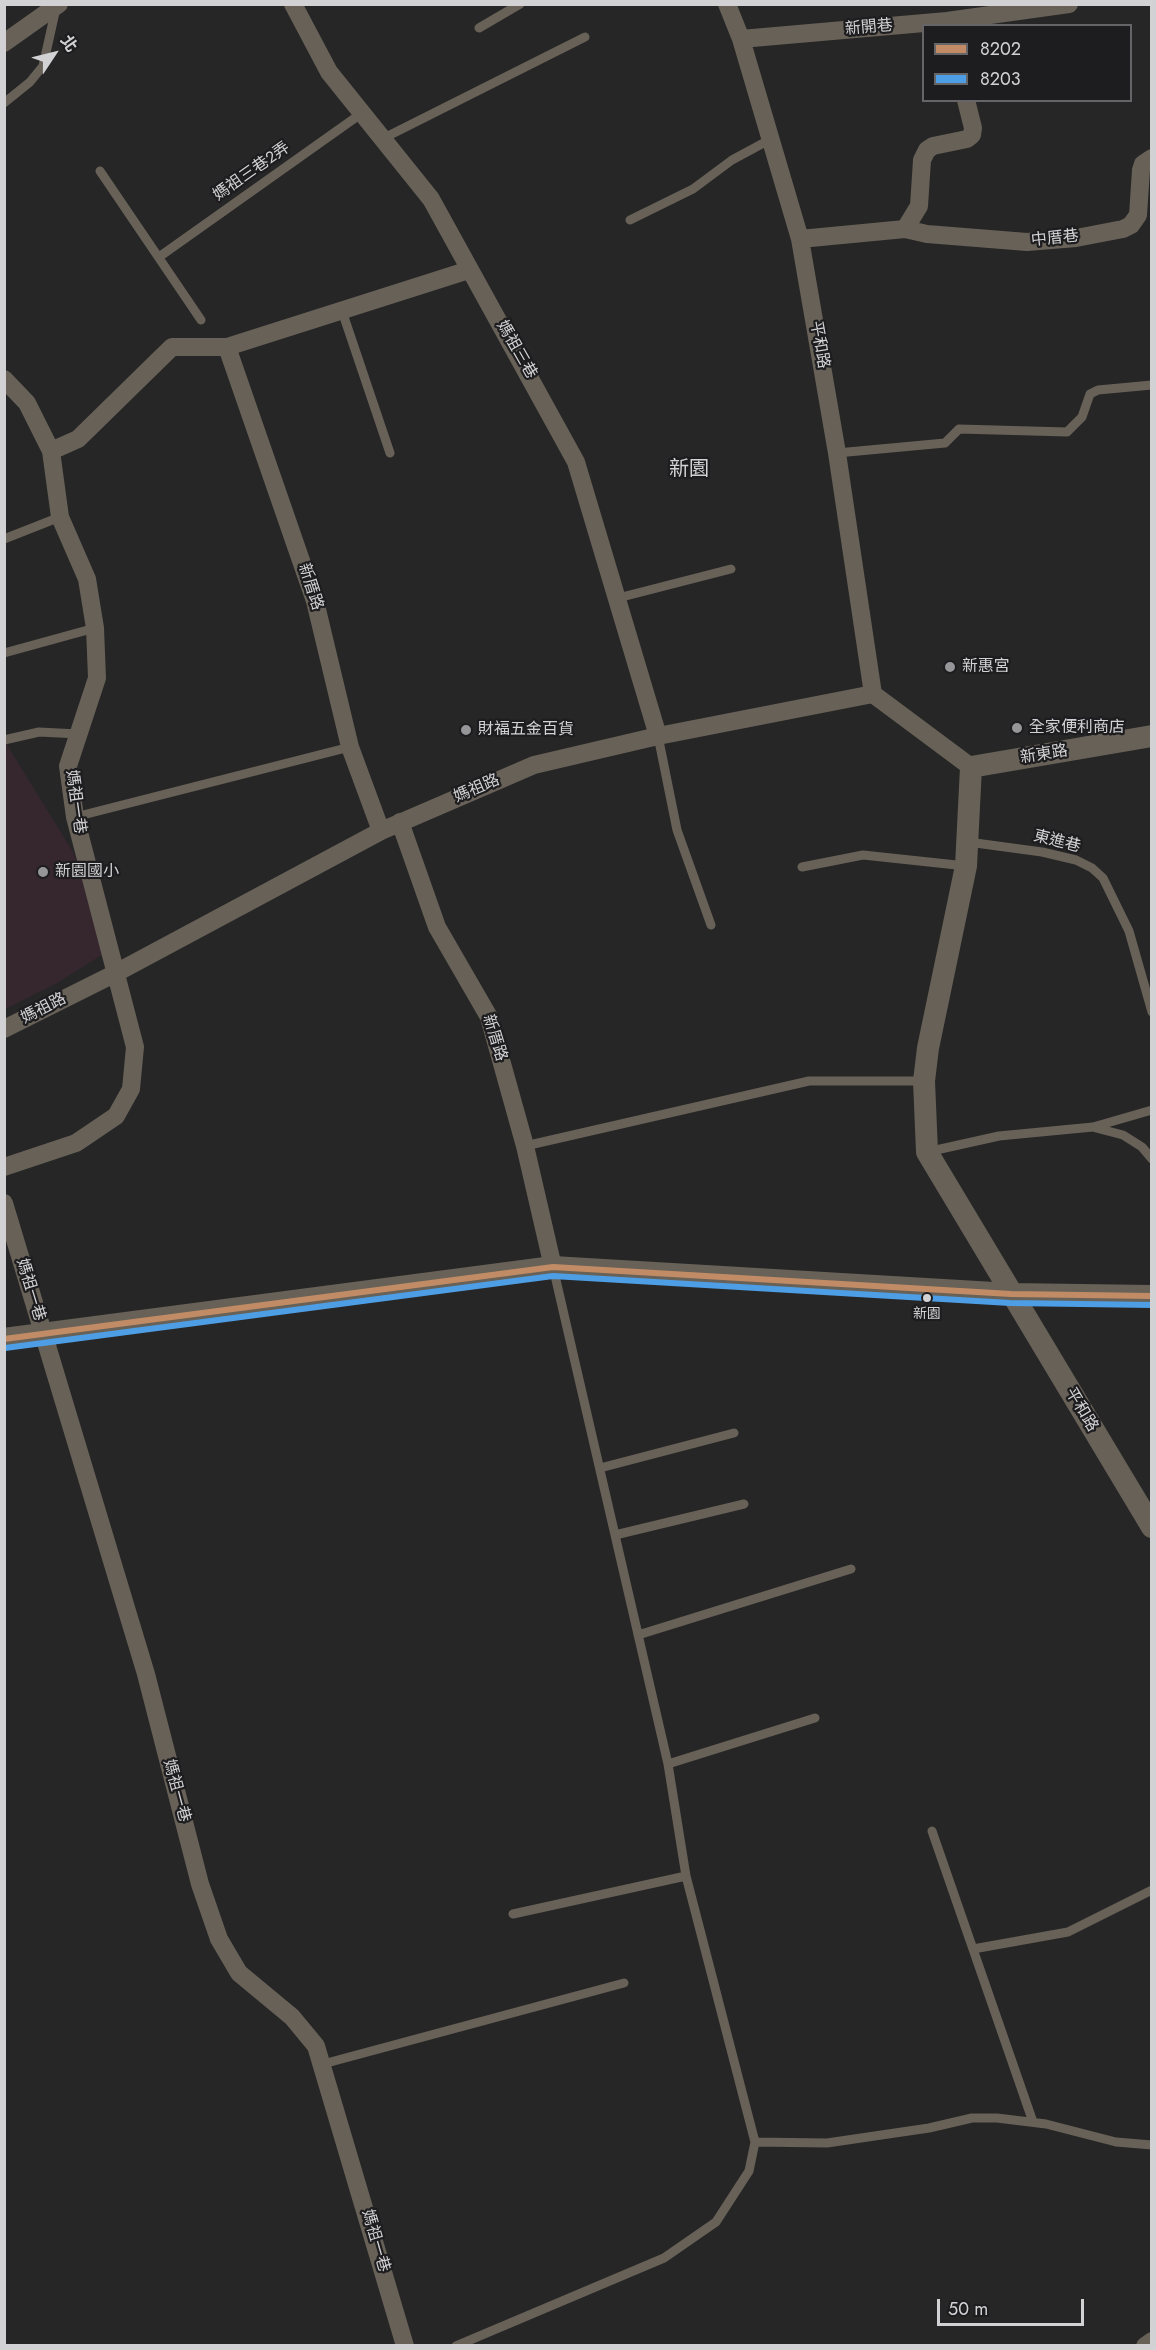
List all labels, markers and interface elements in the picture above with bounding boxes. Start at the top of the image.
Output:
street label: 新開巷 [844,16,894,40]
north arrow [24,24,84,84]
legend [922,24,1132,102]
text: 北 [55,30,83,57]
text: 8202 [980,36,1021,62]
text: 8203 [980,66,1021,92]
street label: 媽祖三巷2弄 [210,139,294,205]
street label: 中厝巷 [1030,227,1080,251]
street label: 媽祖三巷 [492,317,540,383]
street label: 平和路 [805,320,833,370]
district label: 新園 [669,458,709,482]
street label: 新厝路 [293,561,327,613]
place label: 新惠宮 [962,657,1010,677]
marker: 新惠宮 [943,660,957,674]
place label: 全家便利商店 [1029,718,1125,738]
place label: 財福五金百貨 [478,720,574,740]
marker: 全家便利商店 [1010,721,1024,735]
marker: 財福五金百貨 [459,723,473,737]
street label: 新東路 [1019,742,1069,768]
street label: 媽祖一巷 [61,769,89,835]
street label: 媽祖路 [451,771,503,807]
street label: 東進巷 [1031,827,1083,857]
place label: 新園國小 [55,862,119,882]
marker: 新園國小 [36,865,50,879]
street label: 媽祖路 [18,990,70,1028]
street label: 新厝路 [478,1012,510,1064]
street label: 媽祖一巷 [11,1257,49,1323]
marker: 新園 [921,1292,933,1304]
place label: 新園 [913,1307,941,1323]
street label: 平和路 [1060,1384,1102,1436]
street label: 媽祖一巷 [158,1758,194,1824]
street label: 媽祖一巷 [357,2208,393,2274]
scale bar [940,2287,1087,2325]
text: 50 m [948,2296,988,2322]

